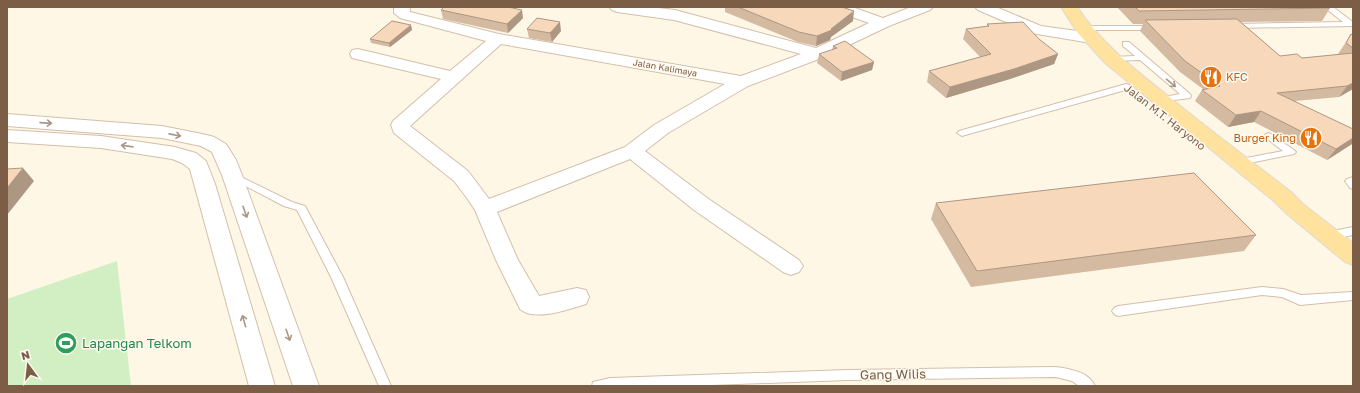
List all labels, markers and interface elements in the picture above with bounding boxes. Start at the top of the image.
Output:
street label: Jalan Kalimaya [632,56,698,79]
restaurant icon: KFC [1198,64,1224,90]
place label: KFC [1226,70,1248,83]
one-way arrow [1165,78,1176,87]
street label: Jalan M.T. Haryono [1122,81,1209,153]
one-way arrow [39,119,52,126]
restaurant icon: Burger King [1298,125,1324,151]
one-way arrow [168,131,181,139]
place label: Burger King [1234,131,1296,144]
one-way arrow [121,142,134,150]
one-way arrow [242,206,250,218]
one-way arrow [240,315,247,328]
one-way arrow [285,328,292,341]
sports icon: Lapangan Telkom [53,330,79,356]
place label: Lapangan Telkom [82,335,192,351]
north arrow [8,345,48,385]
text: N [20,347,31,362]
street label: Gang Wilis [860,365,926,383]

